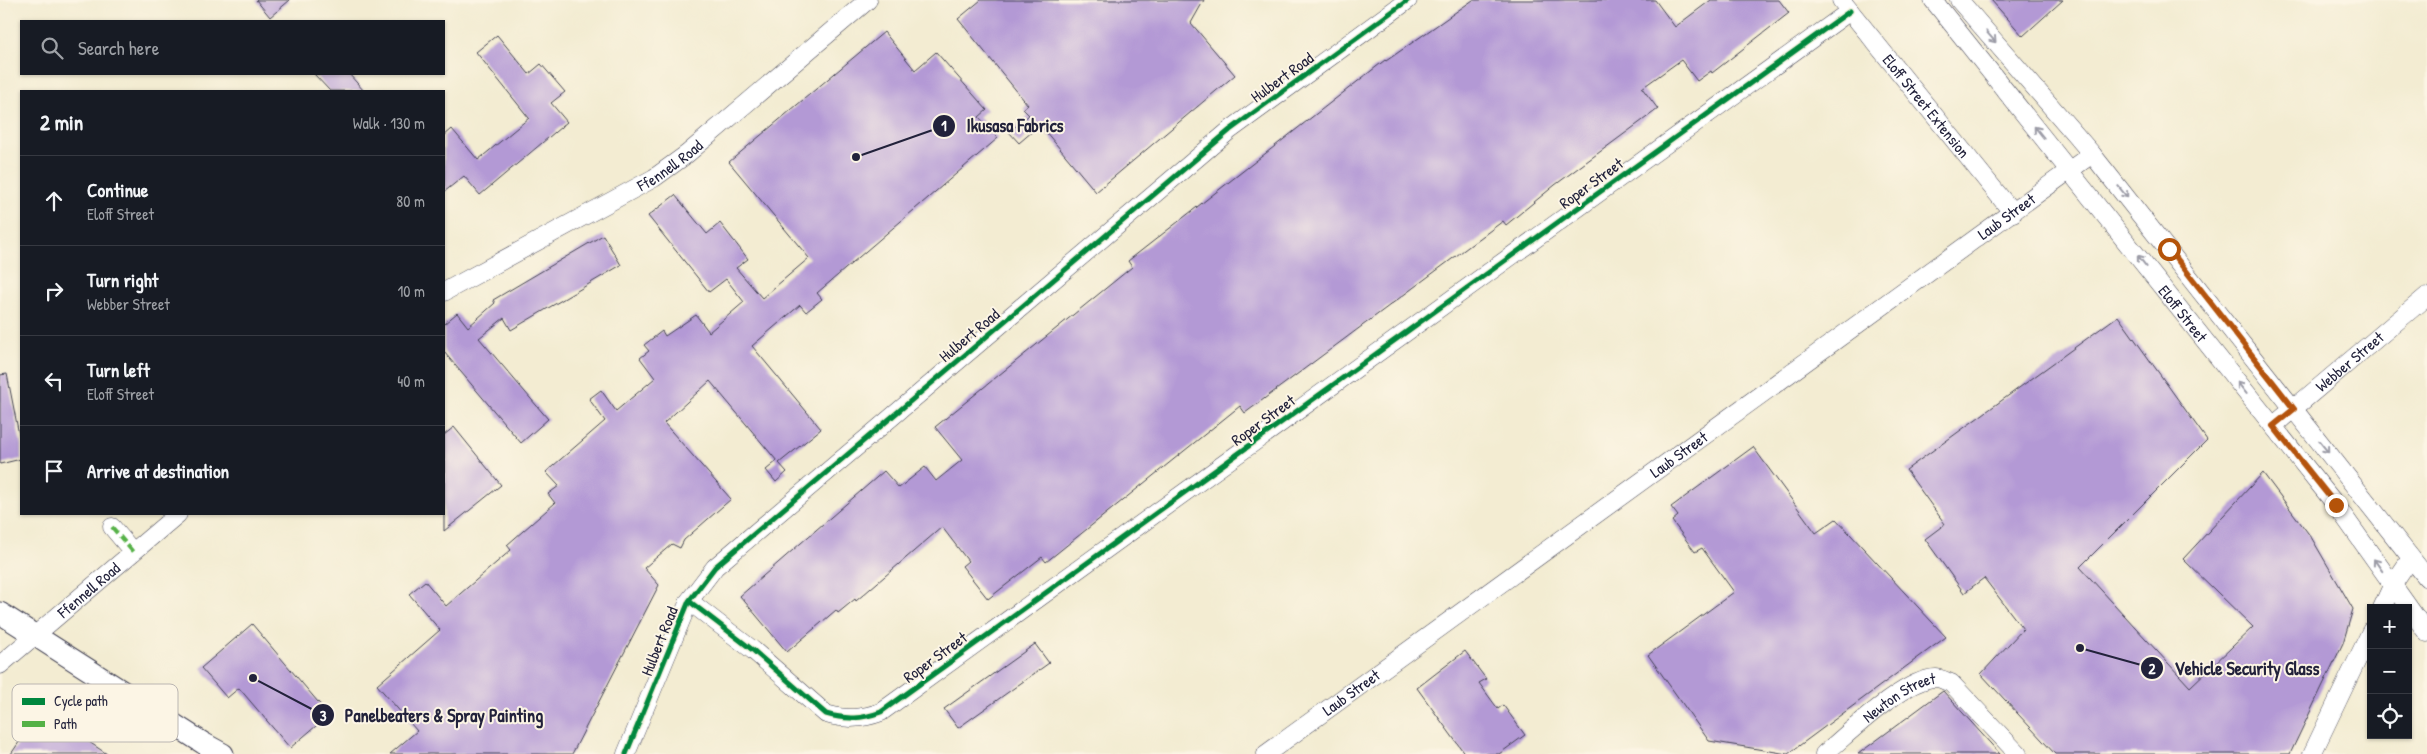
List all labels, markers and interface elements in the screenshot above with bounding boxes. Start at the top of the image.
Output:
search box [20,20,445,75]
one-way arrow [1985,30,1996,43]
icon: search [38,34,66,62]
text: Search here [78,35,159,61]
street label: Hulbert Road [1246,47,1318,107]
street label: Eloff Street Extension [1878,49,1975,162]
text: 2 min [40,108,83,137]
callout: Ikusasa Fabrics [932,110,1074,143]
text: Walk · 130 m [353,112,425,134]
text: Ikusasa Fabrics [966,113,1064,138]
text: 1 [941,115,947,136]
one-way arrow [2034,126,2045,139]
street label: Ffennell Road [632,135,707,197]
street label: Roper Street [1555,152,1628,214]
text: Continue [87,177,148,203]
one-way arrow [2117,185,2128,198]
icon: ahead [40,187,68,215]
street label: Laub Street [1973,188,2040,245]
text: 80 m [396,190,425,212]
text: Eloff Street [87,203,154,225]
route start [2158,238,2181,261]
one-way arrow [2136,254,2147,267]
text: Turn right [87,267,158,293]
icon: right [40,277,68,305]
text: 10 m [397,280,425,302]
street label: Eloff Street [2154,280,2213,347]
text: Webber Street [87,293,170,315]
street label: Hulbert Road [934,303,1004,367]
street label: Webber Street [2311,326,2389,397]
text: Turn left [87,357,150,383]
icon: left [40,367,68,395]
text: 40 m [397,370,425,392]
one-way arrow [2237,382,2248,395]
text: Eloff Street [87,383,154,405]
street label: Roper Street [1227,389,1300,451]
street label: Laub Street [1645,426,1712,483]
one-way arrow [2319,440,2330,453]
icon: arrive [40,457,68,485]
text: Arrive at destination [87,458,229,484]
route end [2325,494,2348,517]
street label: Ffennell Road [52,557,124,624]
one-way arrow [2373,558,2383,572]
street label: Hulbert Road [635,603,683,679]
map controls [2367,604,2412,739]
button: + [2367,604,2412,649]
street label: Roper Street [899,626,972,688]
button: − [2367,649,2412,694]
callout: Vehicle Security Glass [2139,652,2329,685]
text: Vehicle Security Glass [2175,656,2319,682]
text: 2 [2148,658,2156,679]
street label: Laub Street [1318,664,1385,721]
street label: Newton Street [1858,667,1937,727]
legend [12,684,178,742]
text: Cycle path [54,691,108,711]
button: locate [2367,694,2412,739]
callout: Panelbeaters & Spray Painting [310,699,554,732]
text: Panelbeaters & Spray Painting [345,703,543,729]
text: 3 [320,705,327,726]
text: Path [54,714,77,733]

